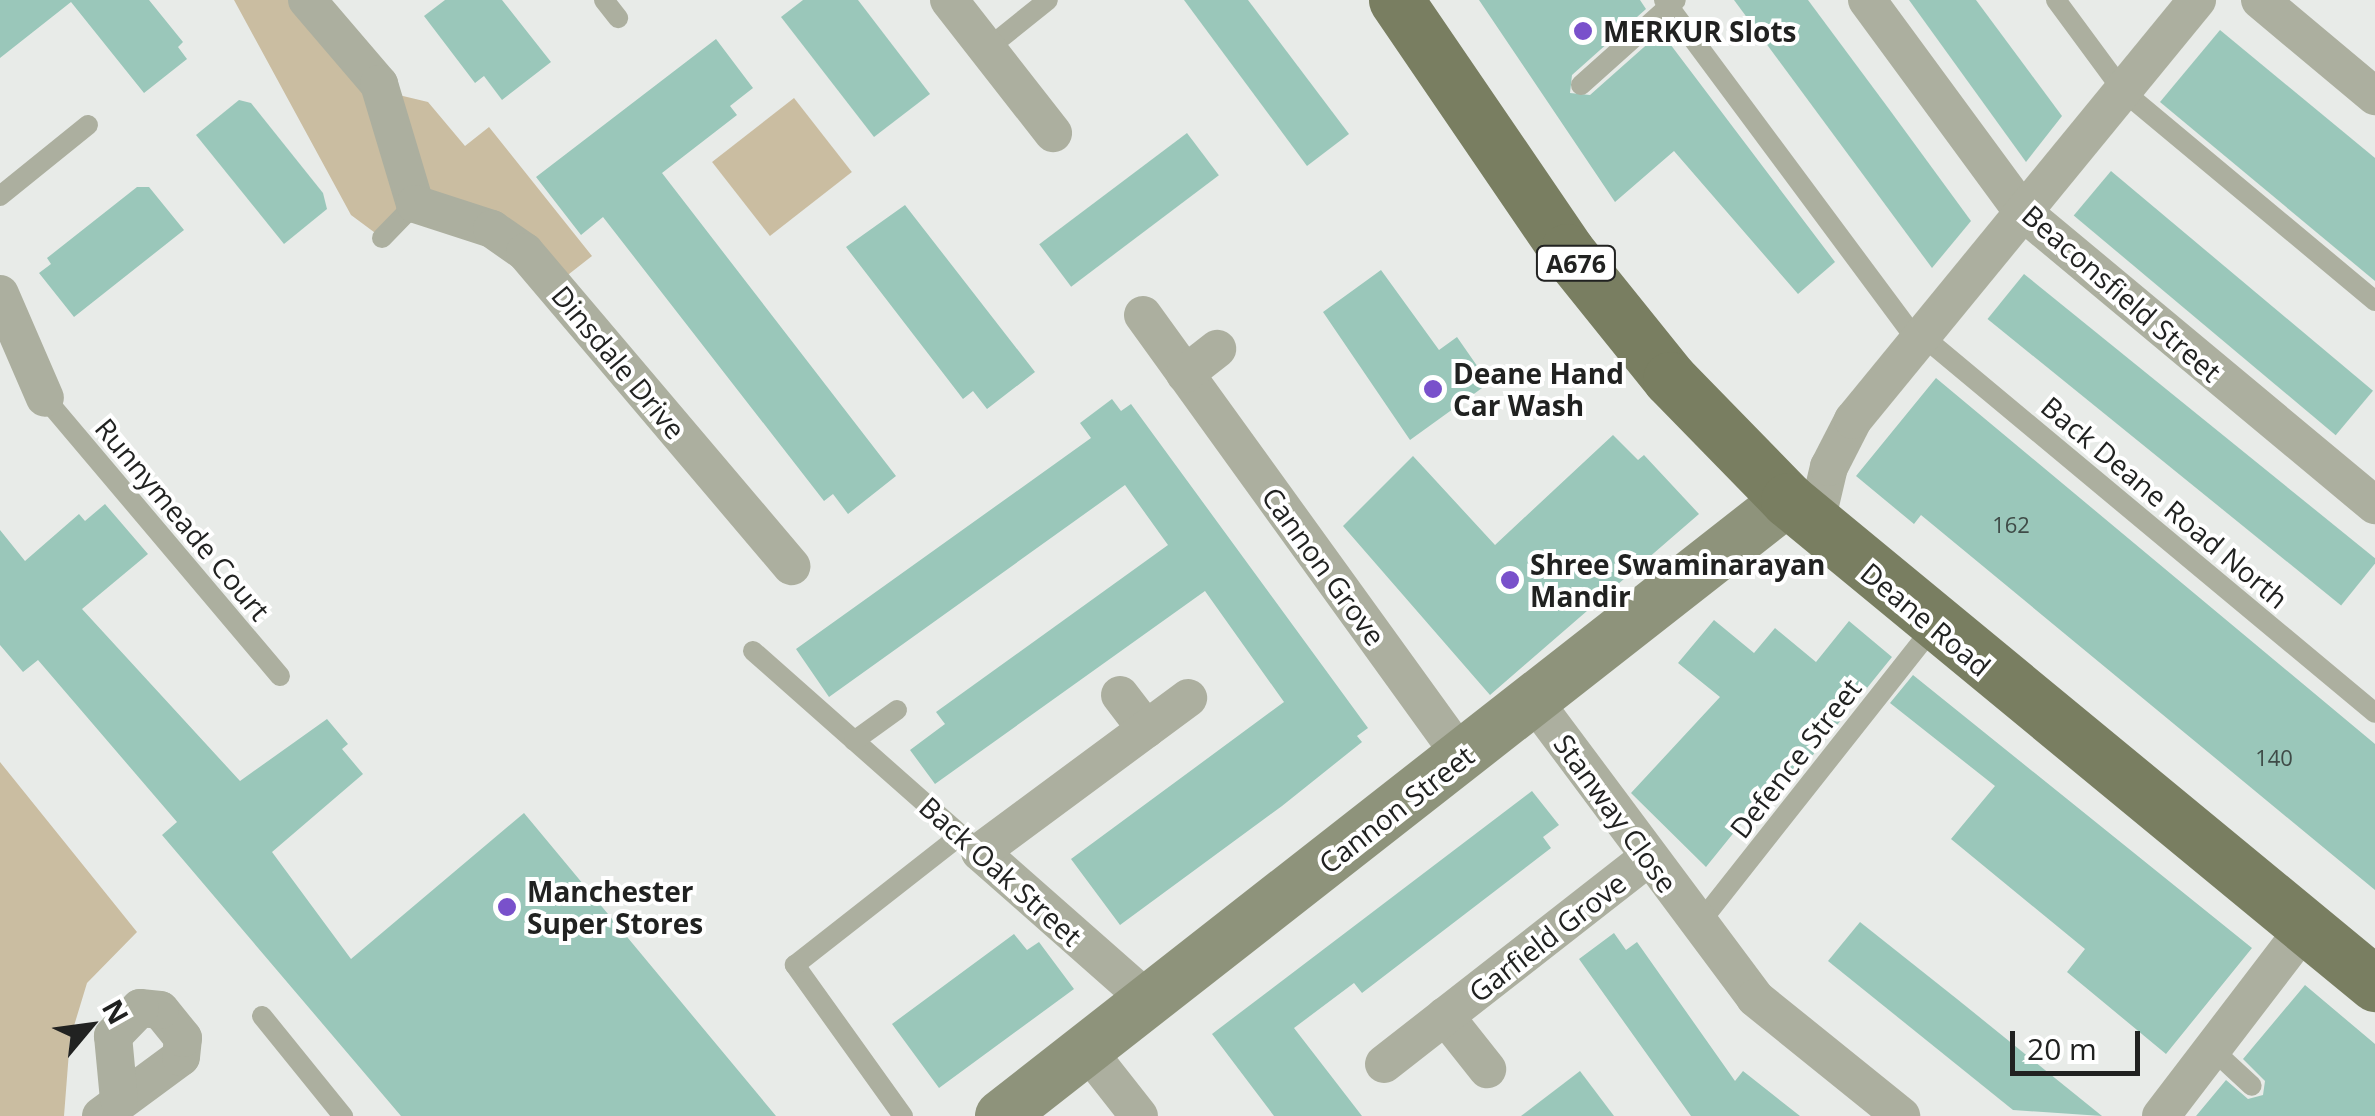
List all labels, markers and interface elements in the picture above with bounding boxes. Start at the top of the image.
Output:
place label: MERKUR Slots [1603,14,1796,48]
marker: MERKUR Slots [1572,20,1594,42]
street label: Beaconsfield Street [2016,198,2228,388]
road number: A676 [1534,243,1618,283]
street label: Dinsdale Drive [545,279,693,445]
place label: Deane Hand Car Wash [1453,356,1624,422]
marker: Deane Hand Car Wash [1422,378,1444,400]
street label: Back Deane Road North [2035,389,2295,615]
street label: Runnymeade Court [89,411,277,627]
street label: Cannon Grove [1255,480,1393,652]
house number: 162 [1992,512,2030,538]
place label: Shree Swaminarayan Mandir [1530,547,1825,613]
street label: Deane Road [1854,555,1998,683]
marker: Shree Swaminarayan Mandir [1499,569,1521,591]
street label: Defence Street [1722,672,1868,844]
street label: Stanway Close [1547,727,1685,899]
street label: Cannon Street [1312,738,1480,880]
house number: 140 [2255,745,2293,771]
street label: Back Oak Street [913,789,1089,953]
street label: Garfield Grove [1462,865,1632,1009]
place label: Manchester Super Stores [527,874,703,940]
marker: Manchester Super Stores [496,896,518,918]
north arrow [40,976,140,1076]
text: N [94,992,138,1031]
scale bar [2015,1011,2145,1073]
text: 20 m [2027,1028,2097,1069]

